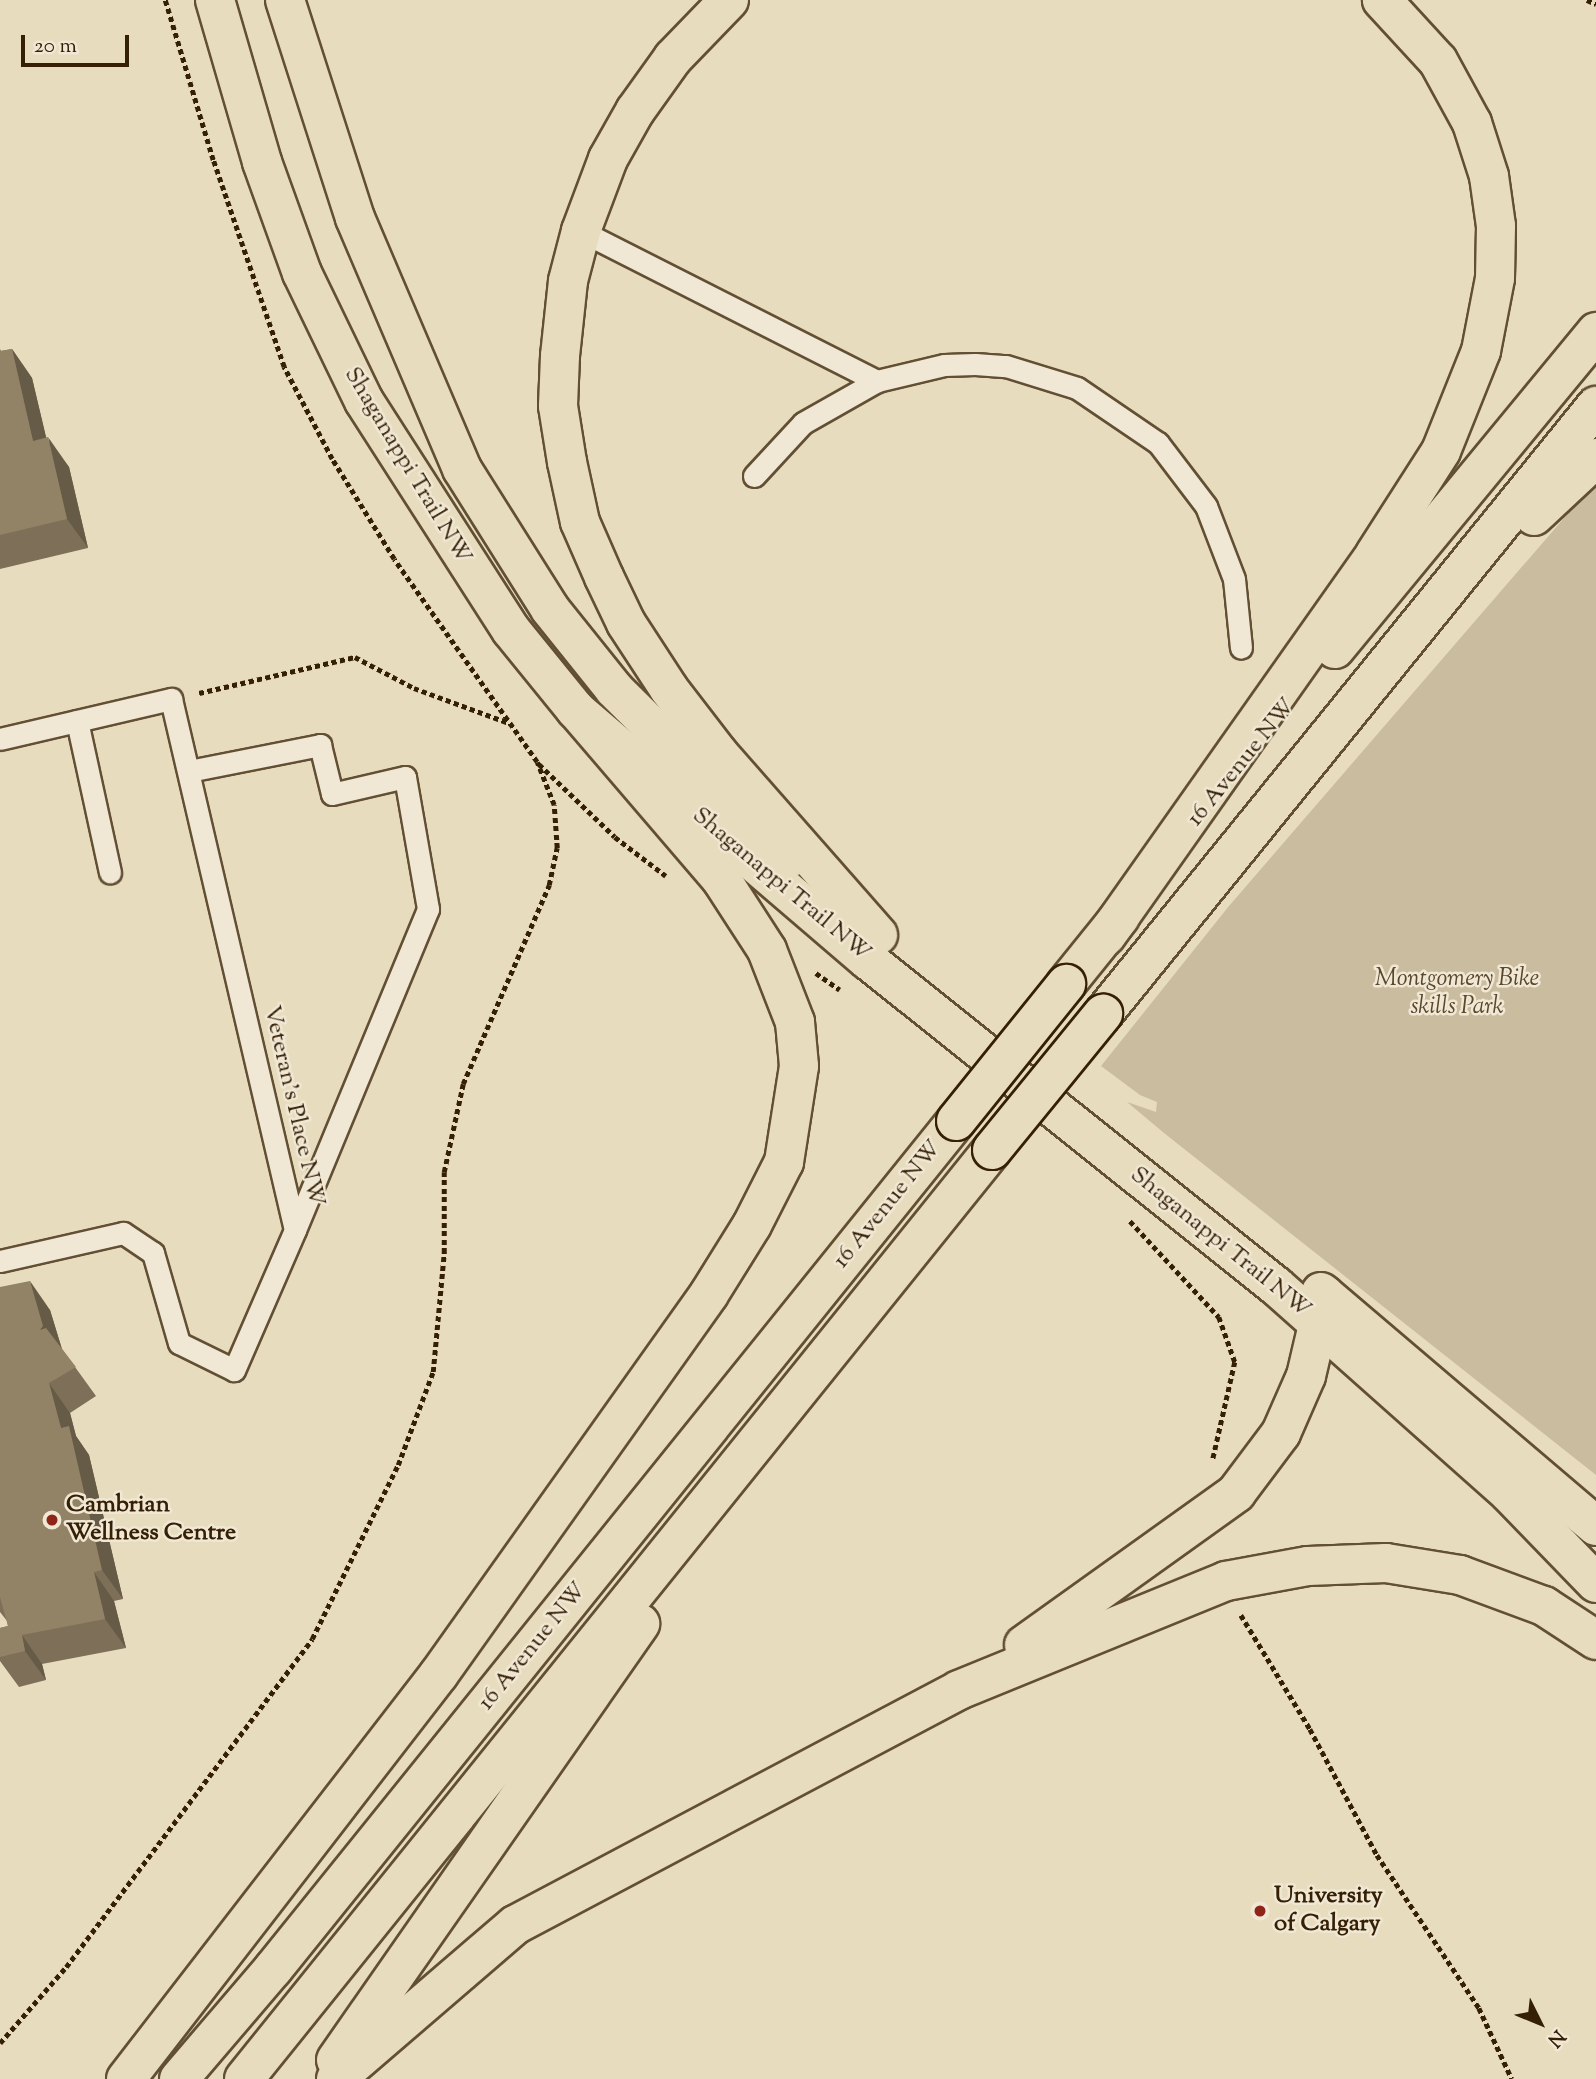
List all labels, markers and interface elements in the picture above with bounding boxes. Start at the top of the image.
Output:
scale bar [24,21,133,65]
text: 20 m [34,32,77,62]
street label: Shaganappi Trail NW [337,362,477,570]
street label: 16 Avenue NW [1182,693,1302,833]
street label: Shaganappi Trail NW [686,802,876,968]
park label: Montgomery Bike skills Park [1375,966,1539,1022]
street label: Veteran's Place NW [256,1003,330,1209]
street label: 16 Avenue NW [828,1135,948,1275]
street label: Shaganappi Trail NW [1124,1161,1316,1325]
place label: Cambrian Wellness Centre [66,1492,236,1548]
marker: Cambrian Wellness Centre [44,1512,60,1528]
street label: 16 Avenue NW [473,1577,593,1717]
place label: University of Calgary [1274,1883,1383,1939]
marker: University of Calgary [1252,1903,1268,1919]
north arrow [1505,1988,1575,2058]
text: N [1541,2023,1571,2052]

